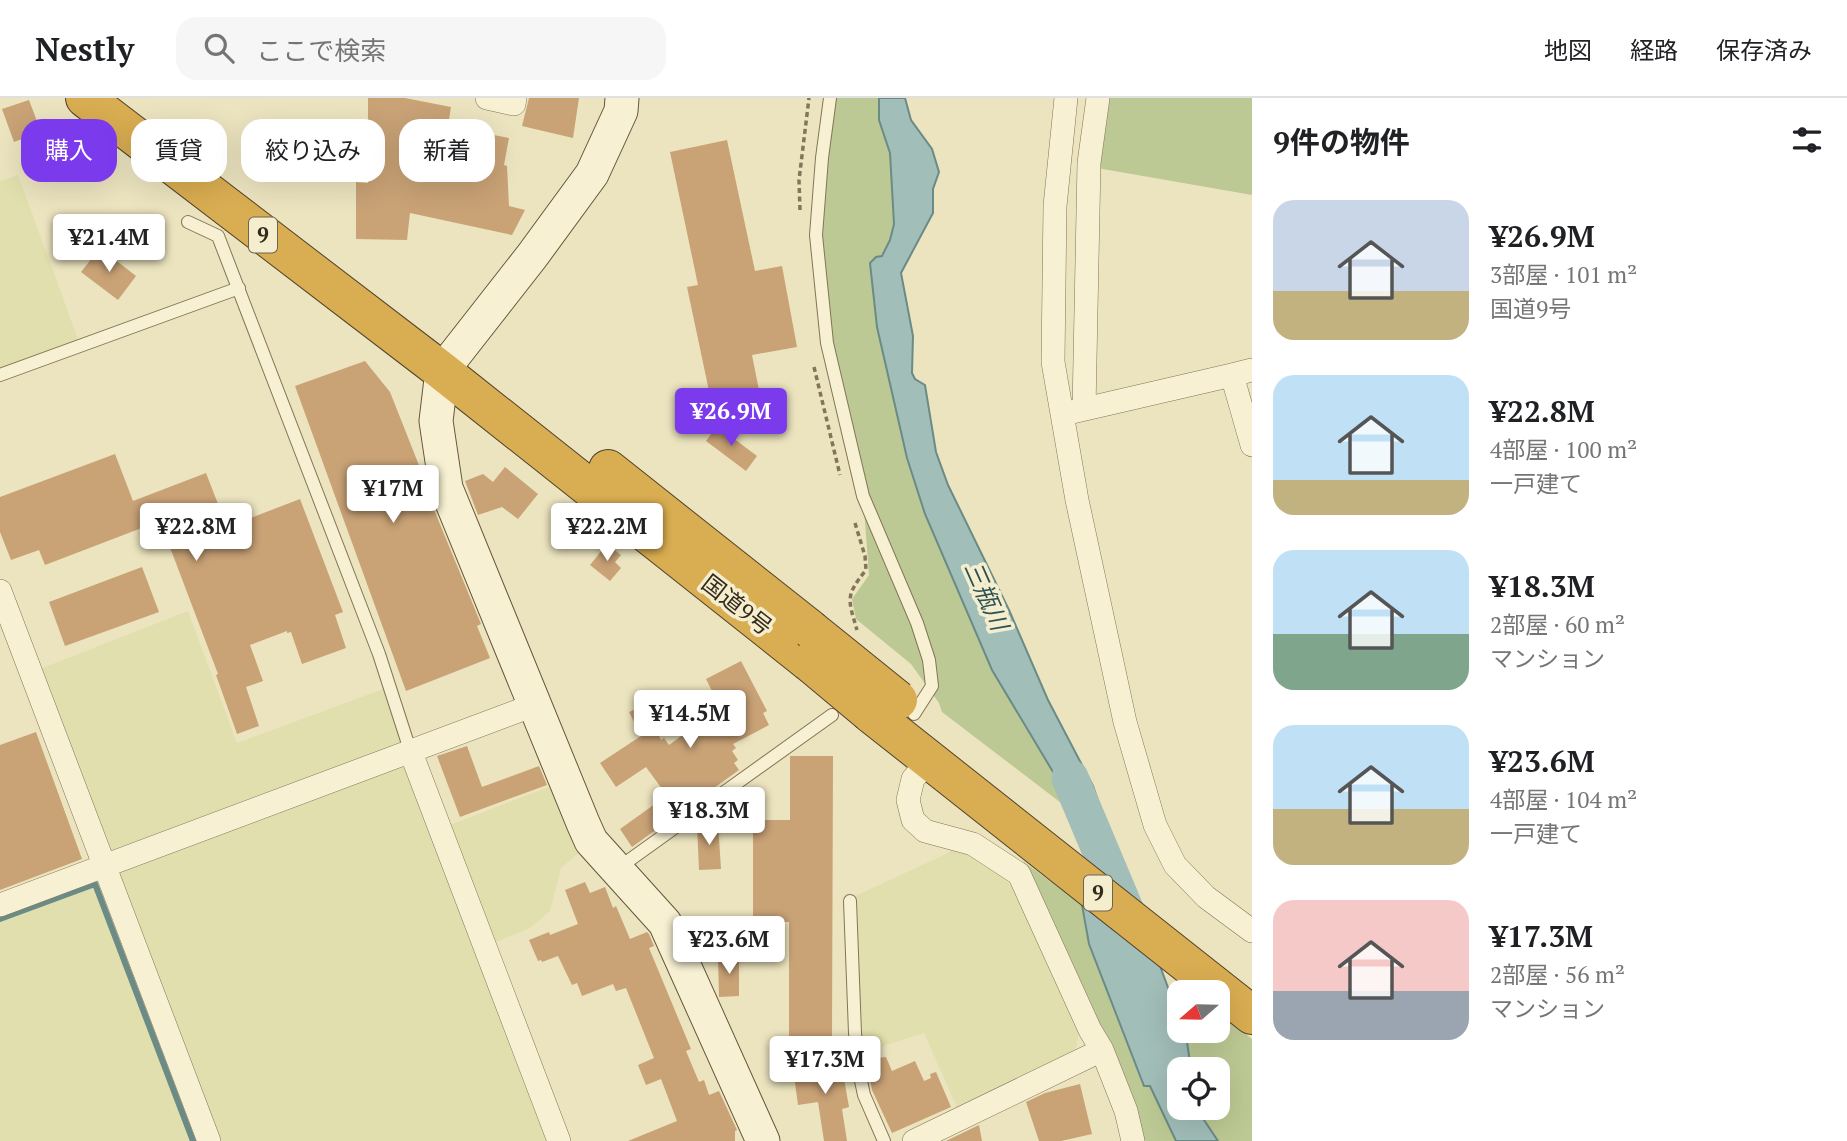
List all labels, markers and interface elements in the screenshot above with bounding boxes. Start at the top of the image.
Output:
search box [176,17,666,80]
text: Nestly [35,27,134,70]
icon: search [200,29,238,67]
text: ここで検索 [256,33,386,67]
text: 地図 [1544,34,1592,66]
text: 経路 [1630,34,1678,66]
text: 保存済み [1716,34,1812,66]
chip: 購入 [21,119,117,182]
chip: 賃貸 [131,119,227,182]
chip: 絞り込み [241,119,385,182]
chip: 新着 [399,119,495,182]
icon: filters [1788,121,1826,159]
text: 9件の物件 [1273,122,1410,162]
pin: ¥21.4M [52,214,166,274]
text: ¥26.9M [1490,216,1595,256]
road number: 9 [249,218,277,252]
text: ¥21.4M [69,221,149,252]
icon: home [1329,228,1413,312]
text: 3部屋 · 101 m² [1490,259,1637,290]
text: 国道9号 [1490,293,1571,324]
pin: ¥26.9M [674,388,788,448]
text: ¥22.8M [1490,391,1595,431]
text: ¥26.9M [691,395,771,426]
icon: home [1329,403,1413,487]
text: 4部屋 · 100 m² [1490,434,1637,465]
pin: ¥17M [352,466,434,525]
text: 一戸建て [1490,468,1582,499]
text: ¥17M [363,472,423,503]
pin: ¥22.8M [139,504,253,563]
pin: ¥22.2M [550,504,664,563]
text: ¥22.8M [156,510,236,541]
text: ¥22.2M [567,510,647,541]
water label: 三瓶川 [958,556,1017,638]
text: ¥18.3M [1490,566,1595,606]
street label: 国道9号 [696,567,779,642]
icon: home [1329,578,1413,662]
text: 2部屋 · 60 m² [1490,609,1625,640]
text: マンション [1490,643,1605,674]
pin: ¥14.5M [633,690,747,750]
text: ¥14.5M [650,697,730,728]
text: ¥23.6M [1490,741,1595,781]
icon: home [1329,753,1413,837]
text: 4部屋 · 104 m² [1490,784,1637,815]
pin: ¥18.3M [652,788,766,847]
text: ¥18.3M [669,794,749,825]
text: 一戸建て [1490,818,1582,849]
road number: 9 [1084,876,1112,910]
pin: ¥23.6M [672,916,786,976]
text: ¥17.3M [1490,916,1593,956]
text: ¥23.6M [689,923,769,954]
icon: home [1329,928,1413,1012]
text: 2部屋 · 56 m² [1490,959,1625,990]
north arrow [1167,980,1230,1043]
map controls [1167,980,1230,1120]
text: マンション [1490,993,1605,1024]
pin: ¥17.3M [768,1037,882,1096]
text: ¥17.3M [786,1043,864,1074]
button: locate [1167,1057,1230,1120]

